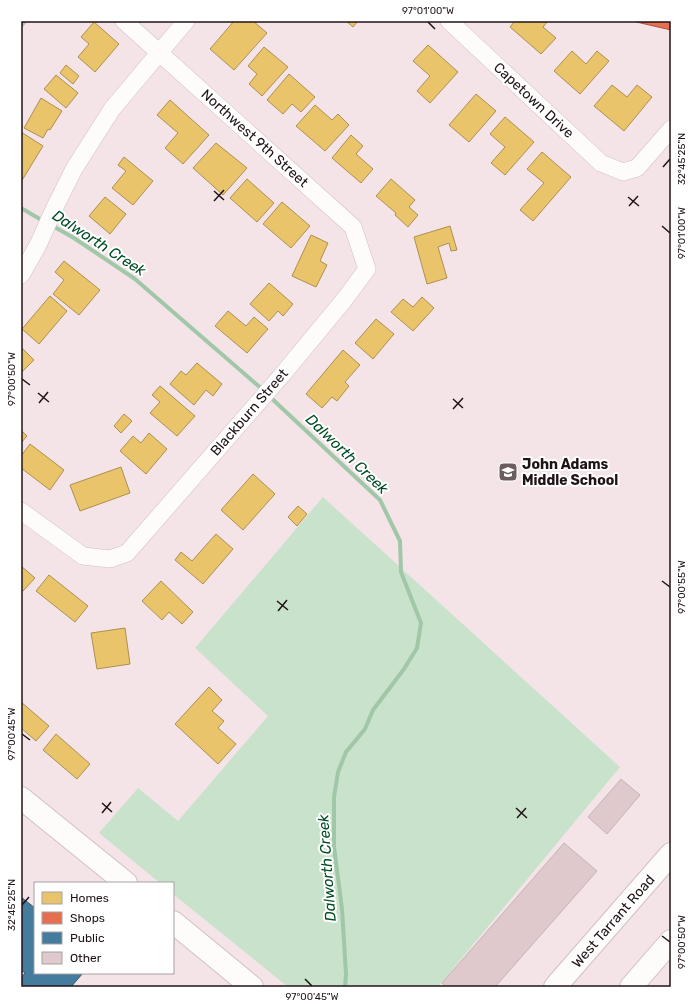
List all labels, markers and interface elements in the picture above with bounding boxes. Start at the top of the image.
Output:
text: 97°01'00"W [402,5,454,17]
street label: Capetown Drive [490,59,577,142]
street label: Northwest 9th Street [198,86,312,191]
text: 32°45'25"N [676,133,688,185]
water label: Dalworth Creek [49,206,149,280]
text: 97°01'00"W [676,207,688,259]
text: 97°00'50"W [6,352,18,406]
street label: Blackburn Street [207,365,292,459]
water label: Dalworth Creek [302,410,392,498]
place label: John Adams Middle School [522,456,618,489]
school or university icon: John Adams Middle School [497,461,519,483]
text: 97°00'55"W [676,560,688,614]
text: 97°00'45"W [6,707,18,761]
water label: Dalworth Creek [314,813,340,922]
street label: West Tarrant Road [568,871,658,971]
text: 32°45'25"N [6,879,18,931]
legend [34,882,174,974]
text: Homes [70,891,109,905]
text: Shops [70,911,105,925]
text: 97°00'50"W [676,915,688,969]
text: Public [70,931,105,945]
text: Other [70,951,102,965]
text: 97°00'45"W [285,991,339,1003]

